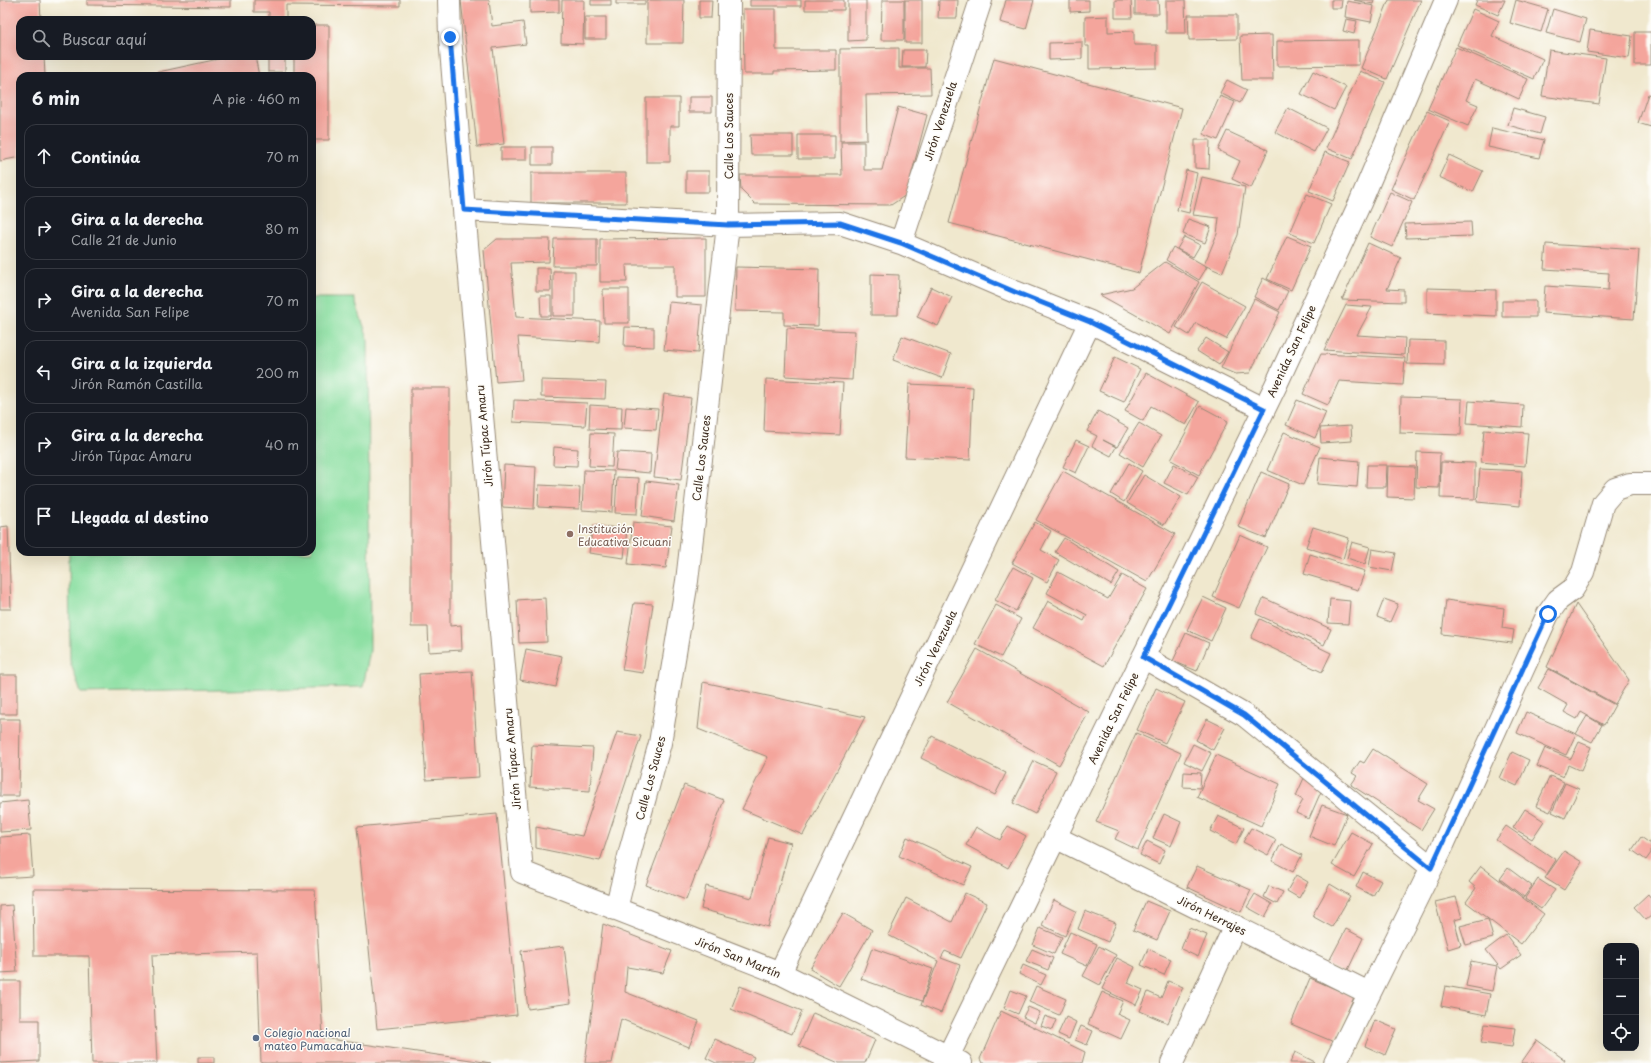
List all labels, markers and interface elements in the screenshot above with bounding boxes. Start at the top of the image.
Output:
search box [16,16,316,60]
icon: search [30,27,52,49]
text: Buscar aquí [62,27,146,50]
route end [441,28,459,46]
street label: Jirón Venezuela [919,79,961,163]
text: 6 min [32,85,80,111]
text: A pie · 460 m [212,89,300,108]
street label: Calle Los Sauces [720,93,737,179]
icon: ahead [33,145,55,167]
text: Continúa [71,145,140,168]
text: 70 m [266,147,299,166]
text: Gira a la derecha [71,207,203,230]
icon: right [33,217,55,239]
text: 80 m [265,219,299,238]
text: Calle 21 de Junio [71,230,177,249]
text: Gira a la derecha [71,279,203,302]
icon: right [33,289,55,311]
text: 70 m [266,291,299,310]
text: Avenida San Felipe [71,302,190,321]
street label: Avenida San Felipe [1262,302,1320,400]
text: Gira a la izquierda [71,351,212,374]
icon: left [33,361,55,383]
text: 200 m [256,363,299,382]
text: Jirón Ramón Castilla [71,374,203,393]
street label: Jirón Túpac Amaru [471,384,497,488]
street label: Calle Los Sauces [687,414,715,502]
text: Gira a la derecha [71,423,203,446]
icon: right [33,433,55,455]
text: 40 m [265,435,299,454]
text: Jirón Túpac Amaru [71,446,192,465]
icon: arrive [33,505,55,527]
text: Llegada al destino [71,505,209,528]
place label: Institución Educativa Sicuani [578,520,671,550]
marker: Institución Educativa Sicuani [565,529,575,539]
route start [1539,605,1557,623]
street label: Jirón Venezuela [909,607,961,689]
street label: Avenida San Felipe [1083,669,1143,767]
street label: Jirón Túpac Amaru [499,707,525,811]
street label: Calle Los Sauces [631,734,669,822]
street label: Jirón Herrajes [1175,891,1249,939]
street label: Jirón San Martín [692,932,784,982]
map controls [1603,943,1639,1051]
button: + [1603,943,1639,979]
button: − [1603,979,1639,1015]
button: locate [1603,1015,1639,1051]
place label: Colegio nacional mateo Pumacahua [264,1024,363,1054]
marker: Colegio nacional mateo Pumacahua [251,1033,261,1043]

